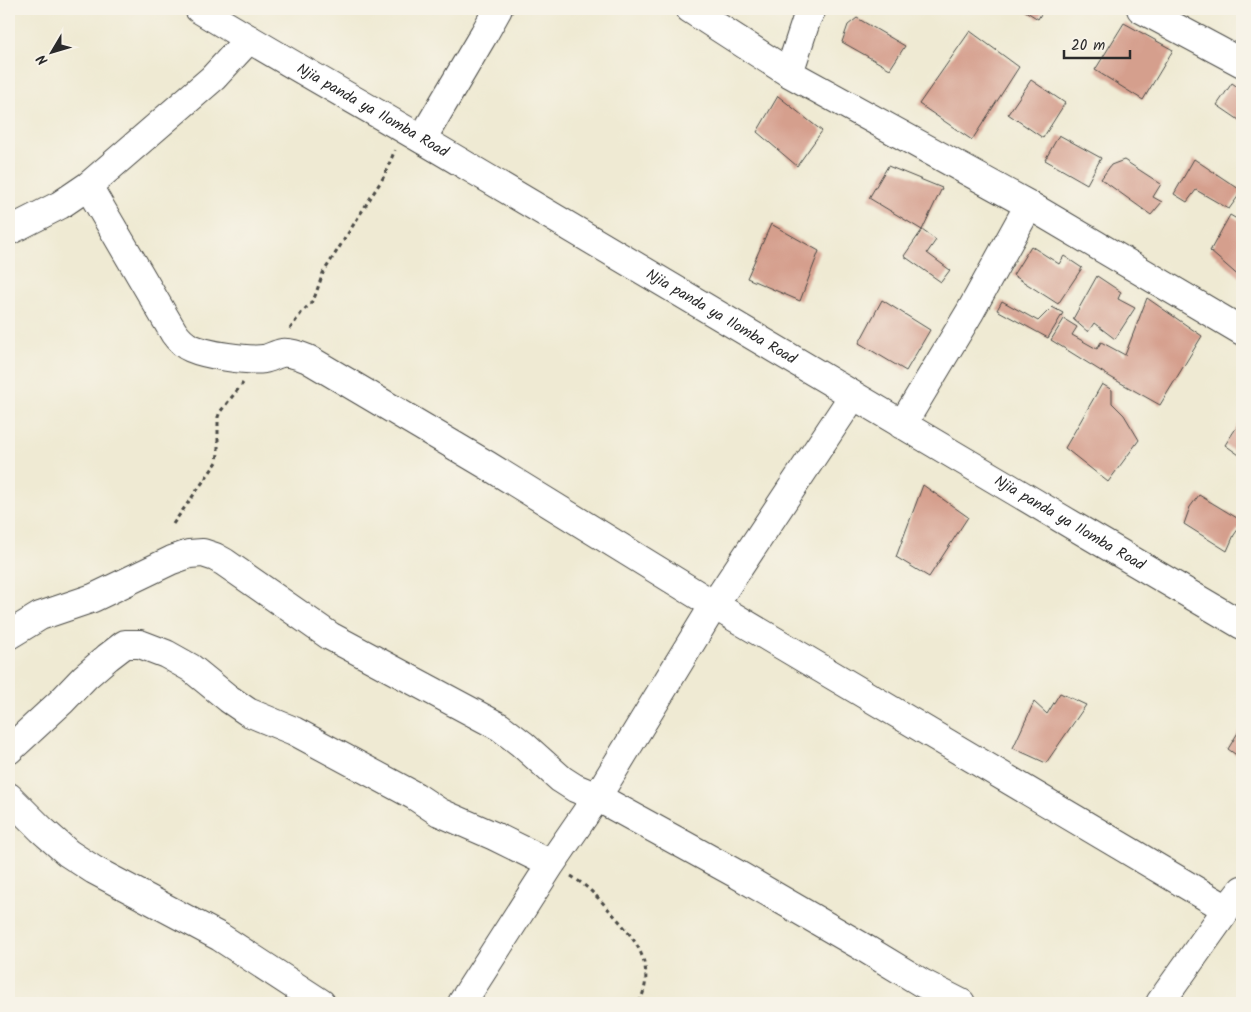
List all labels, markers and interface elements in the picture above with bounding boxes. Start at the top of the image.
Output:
north arrow [28,28,78,78]
scale bar [1064,28,1130,60]
text: 20 m [1071,34,1105,58]
text: N [31,49,54,70]
street label: Njia panda ya Ilomba Road [292,57,453,164]
street label: Njia panda ya Ilomba Road [641,263,801,371]
street label: Njia panda ya Ilomba Road [989,469,1150,578]

